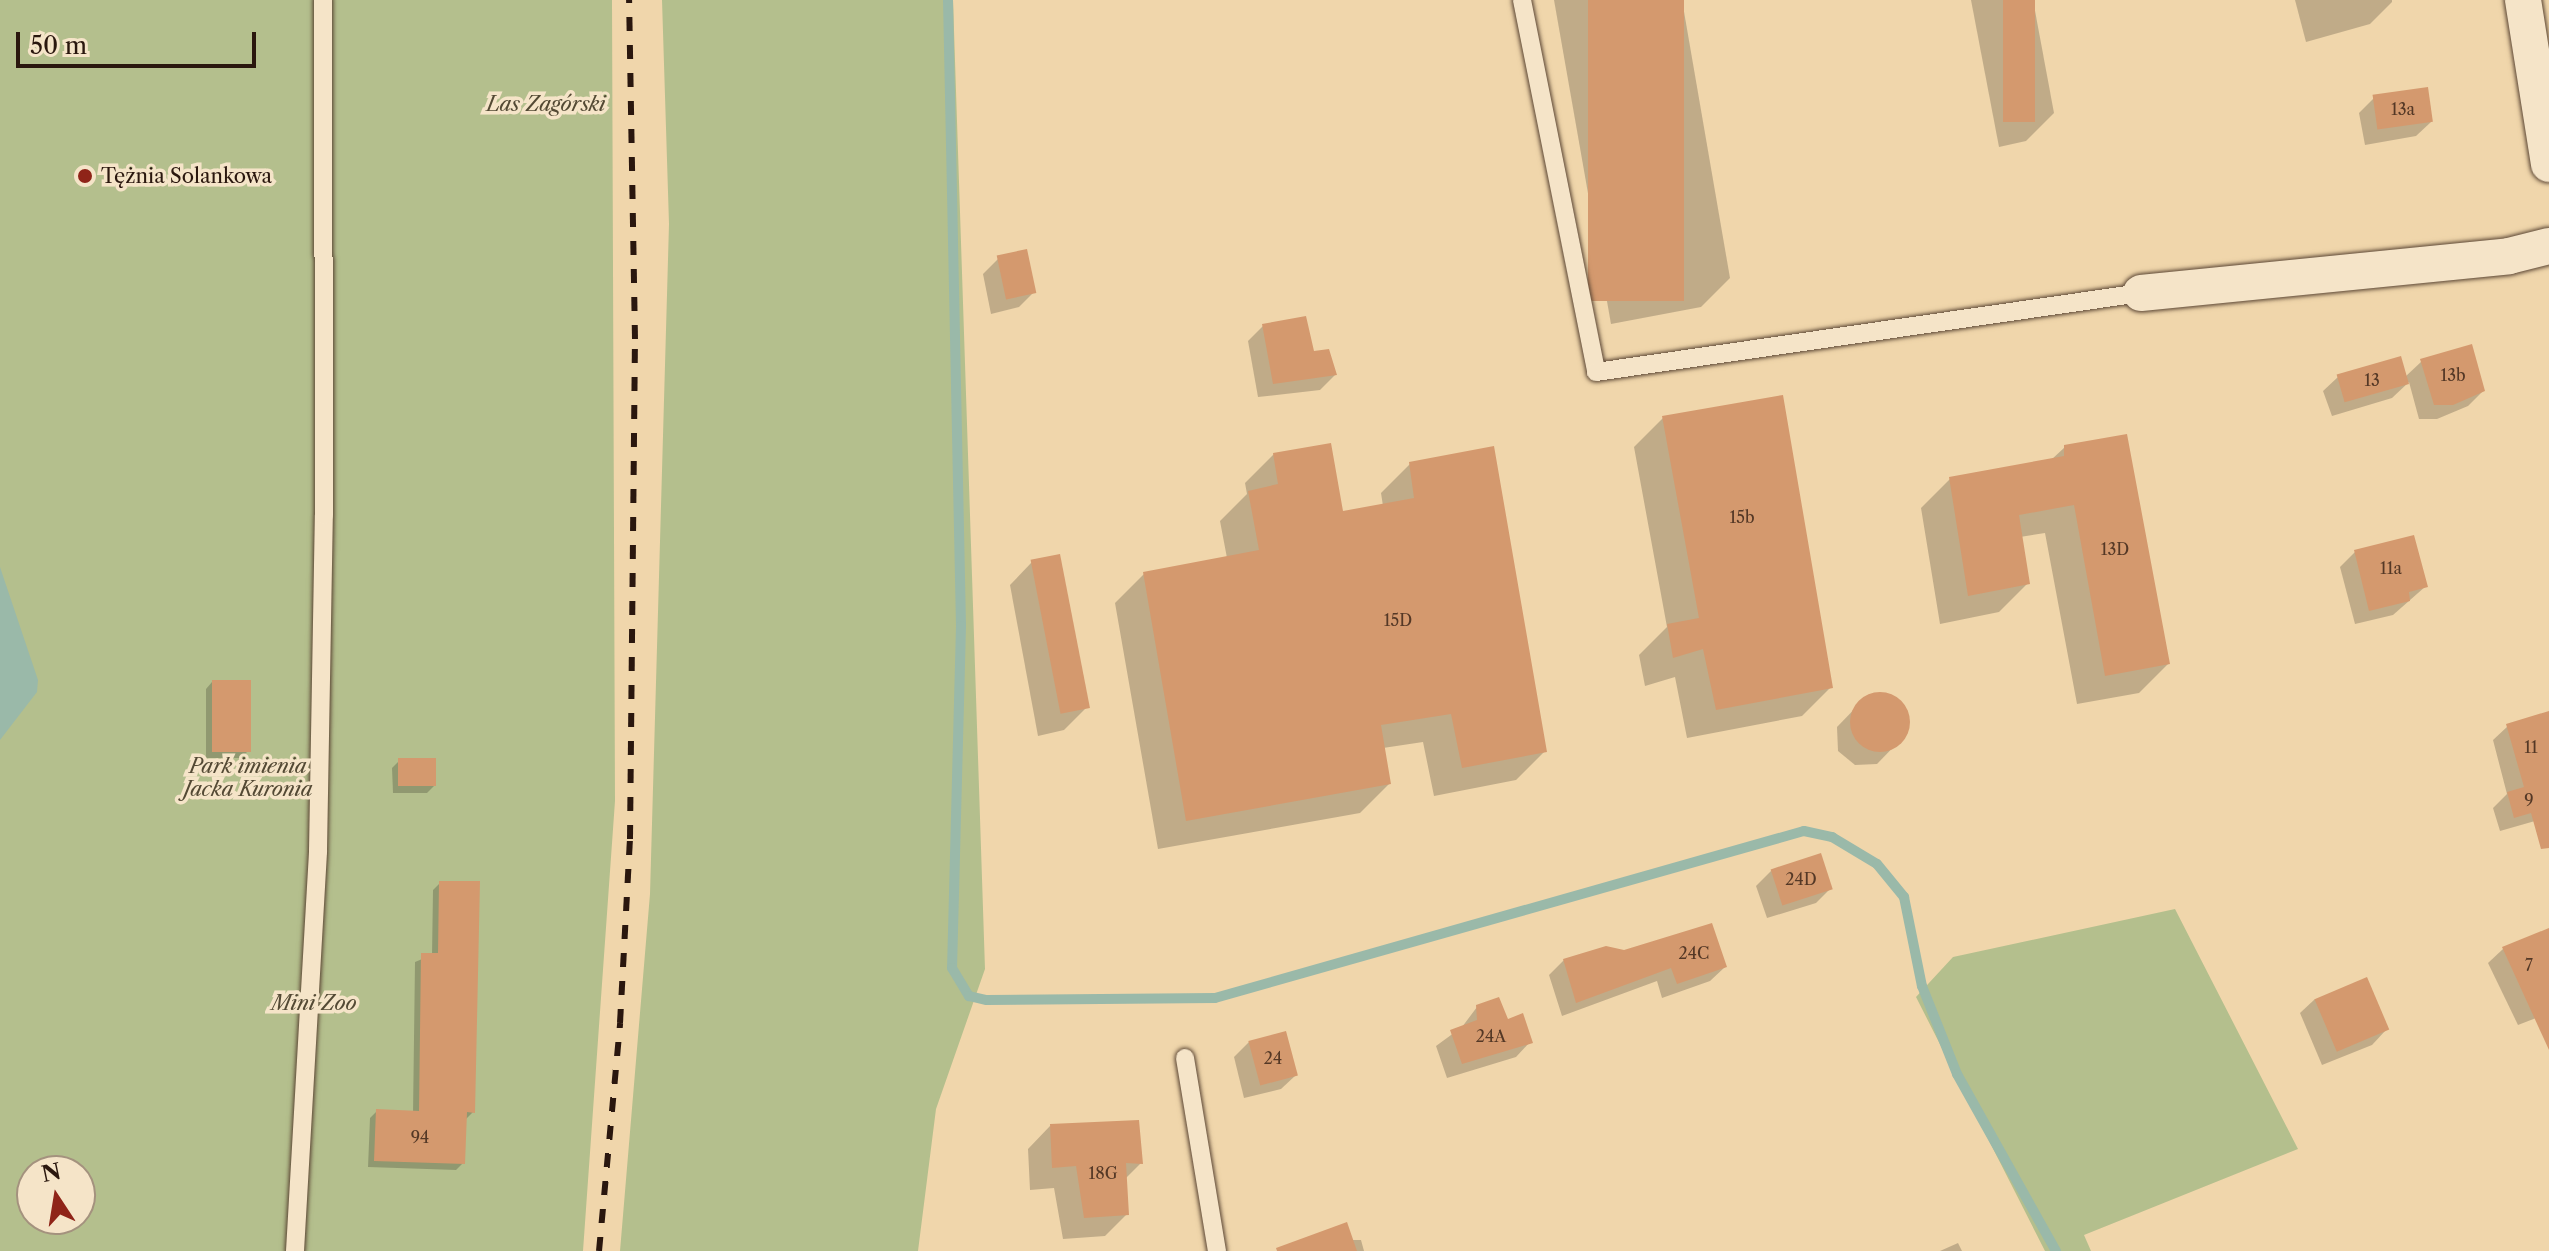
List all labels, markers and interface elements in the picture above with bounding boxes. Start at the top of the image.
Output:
scale bar [20,16,260,66]
text: 50 m [30,31,87,60]
park label: Las Zagórski [486,92,606,116]
house number: 13a [2391,99,2415,119]
place label: Tężnia Solankowa [101,164,272,188]
marker: Tężnia Solankowa [76,167,94,185]
house number: 13b [2440,365,2466,385]
house number: 13 [2364,370,2380,390]
house number: 15b [1729,507,1755,527]
house number: 13D [2101,539,2129,559]
house number: 11a [2380,558,2402,578]
house number: 15D [1384,610,1412,630]
house number: 11 [2524,737,2538,757]
park label: Park imienia Jacka Kuronia [183,755,313,802]
house number: 9 [2524,790,2534,810]
house number: 24D [1785,869,1817,889]
house number: 24C [1679,943,1709,963]
house number: 7 [2525,955,2533,975]
park label: Mini Zoo [271,991,357,1015]
house number: 24A [1476,1026,1506,1046]
house number: 24 [1264,1048,1282,1068]
house number: 94 [411,1127,429,1147]
north arrow [16,1155,96,1235]
text: N [39,1158,63,1188]
house number: 18G [1088,1163,1118,1183]

